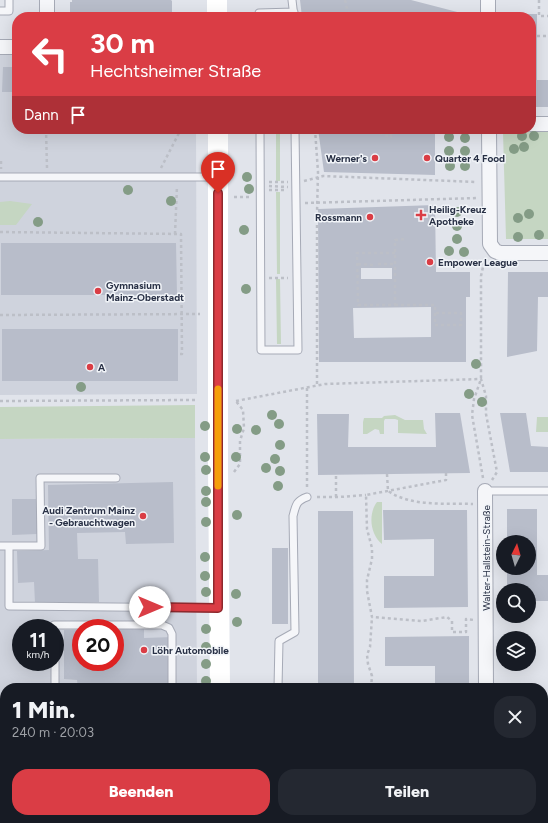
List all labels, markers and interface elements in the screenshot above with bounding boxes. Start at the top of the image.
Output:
text: 30 m [90,26,155,60]
icon: left [24,28,76,80]
text: Hechtsheimer Straße [90,60,261,82]
icon: arrive [67,104,89,126]
text: Dann [24,106,59,124]
pin [201,152,235,193]
place label: Werner's [326,152,367,165]
place label: Quarter 4 Food [435,152,505,165]
marker: Werner's [370,153,380,163]
marker: Quarter 4 Food [422,153,432,163]
icon: arrive [207,158,229,180]
place label: Heilig-Kreuz Apotheke [429,203,486,228]
marker: Heilig-Kreuz Apotheke [416,210,426,220]
place label: Rossmann [315,211,362,224]
marker: Rossmann [365,212,375,222]
place label: Empower League [438,256,518,269]
marker: Empower League [425,257,435,267]
place label: Gymnasium Mainz-Oberstadt [106,279,184,304]
marker: Gymnasium Mainz-Oberstadt [93,286,103,296]
place label: A [98,361,106,374]
marker: A [85,362,95,372]
place label: Audi Zentrum Mainz - Gebrauchtwagen [42,504,135,529]
street label: Walter-Hallstein-Straße [480,505,493,611]
marker: Audi Zentrum Mainz - Gebrauchtwagen [138,511,148,521]
north arrow [496,535,536,575]
map controls [496,535,536,671]
button: search [496,583,536,623]
position arrow [129,586,171,628]
speed limit sign: 20 [72,619,124,671]
text: 11 [30,628,46,652]
button: layers [496,631,536,671]
place label: Löhr Automobile [152,644,229,657]
marker: Löhr Automobile [139,645,149,655]
text: km/h [27,648,49,661]
text: 1 Min. [12,695,75,724]
button: close [494,696,536,738]
text: 240 m · 20:03 [12,725,94,740]
button: Beenden [12,769,270,815]
button: Teilen [278,769,536,815]

